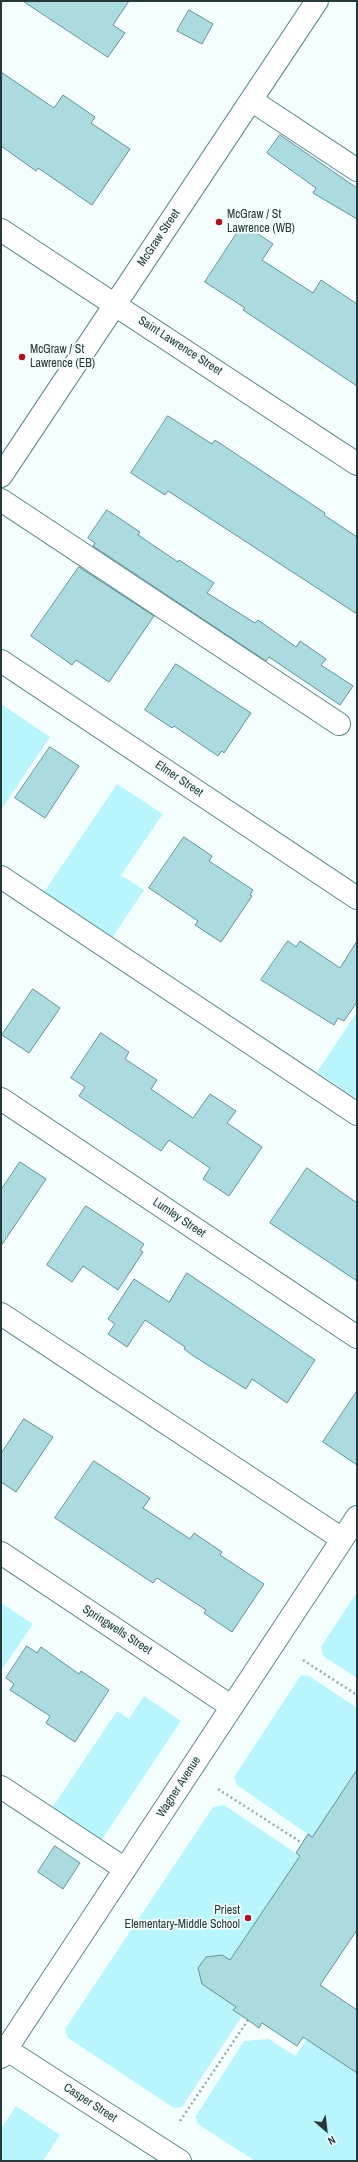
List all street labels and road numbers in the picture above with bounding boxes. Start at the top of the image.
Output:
street label: McGraw Street [135,207,183,269]
street label: Saint Lawrence Street [135,313,225,379]
street label: Elmer Street [152,758,206,800]
street label: Lumley Street [150,1195,208,1241]
street label: Springwells Street [80,1602,154,1658]
street label: Wagner Avenue [154,1754,204,1820]
street label: Casper Street [61,2080,119,2126]

